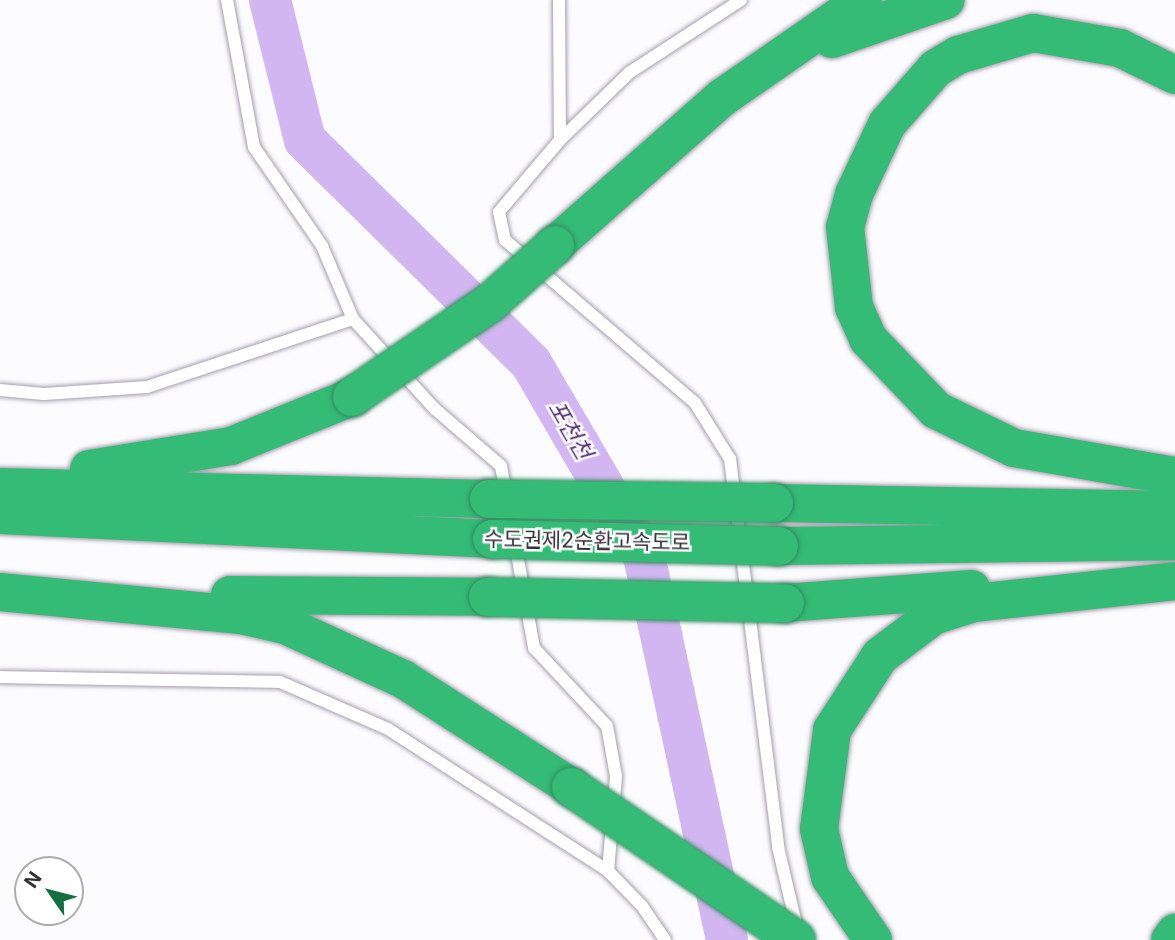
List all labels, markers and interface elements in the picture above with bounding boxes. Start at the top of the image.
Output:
water label: 포천천 [542,396,598,464]
street label: 수도권제2순환고속도로 [484,527,690,555]
north arrow [14,856,84,926]
text: N [19,867,47,892]

